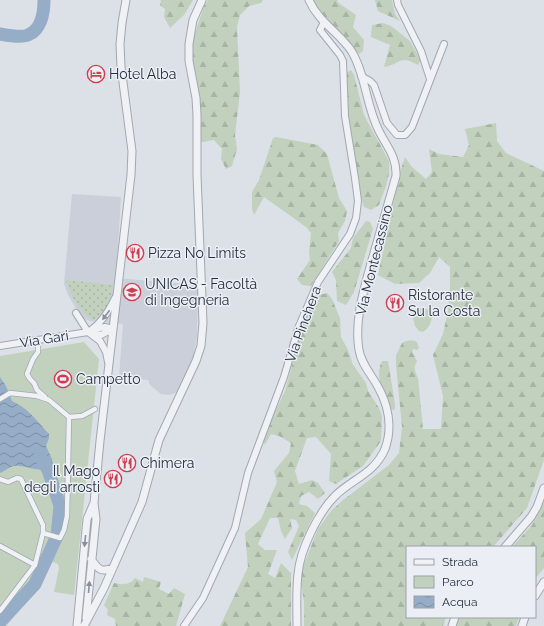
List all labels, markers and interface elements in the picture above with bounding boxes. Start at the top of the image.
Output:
hotel icon: Hotel Alba [86,64,106,84]
place label: Hotel Alba [109,66,176,82]
street label: Via Montecassino [353,203,395,317]
restaurant icon: Pizza No Limits [125,243,145,263]
place label: Pizza No Limits [148,245,246,261]
place label: UNICAS - Facoltà di Ingegneria [145,276,257,308]
school or university icon: UNICAS - Facoltà di Ingegneria [122,282,142,302]
street label: Via Pinchera [282,284,324,364]
place label: Ristorante Su la Costa [408,287,480,319]
restaurant icon: Ristorante Su la Costa [385,293,405,313]
one-way arrow [101,309,110,320]
street label: Via Gari [18,327,70,351]
sports icon: Campetto [53,369,73,389]
place label: Campetto [76,371,140,387]
restaurant icon: Chimera [117,453,137,473]
place label: Chimera [140,455,194,471]
place label: Il Mago degli arrosti [24,463,100,495]
restaurant icon: Il Mago degli arrosti [103,469,123,489]
one-way arrow [81,535,88,547]
legend [406,546,536,618]
text: Strada [442,555,478,569]
text: Parco [442,575,474,589]
one-way arrow [86,581,92,593]
text: Acqua [442,595,478,609]

